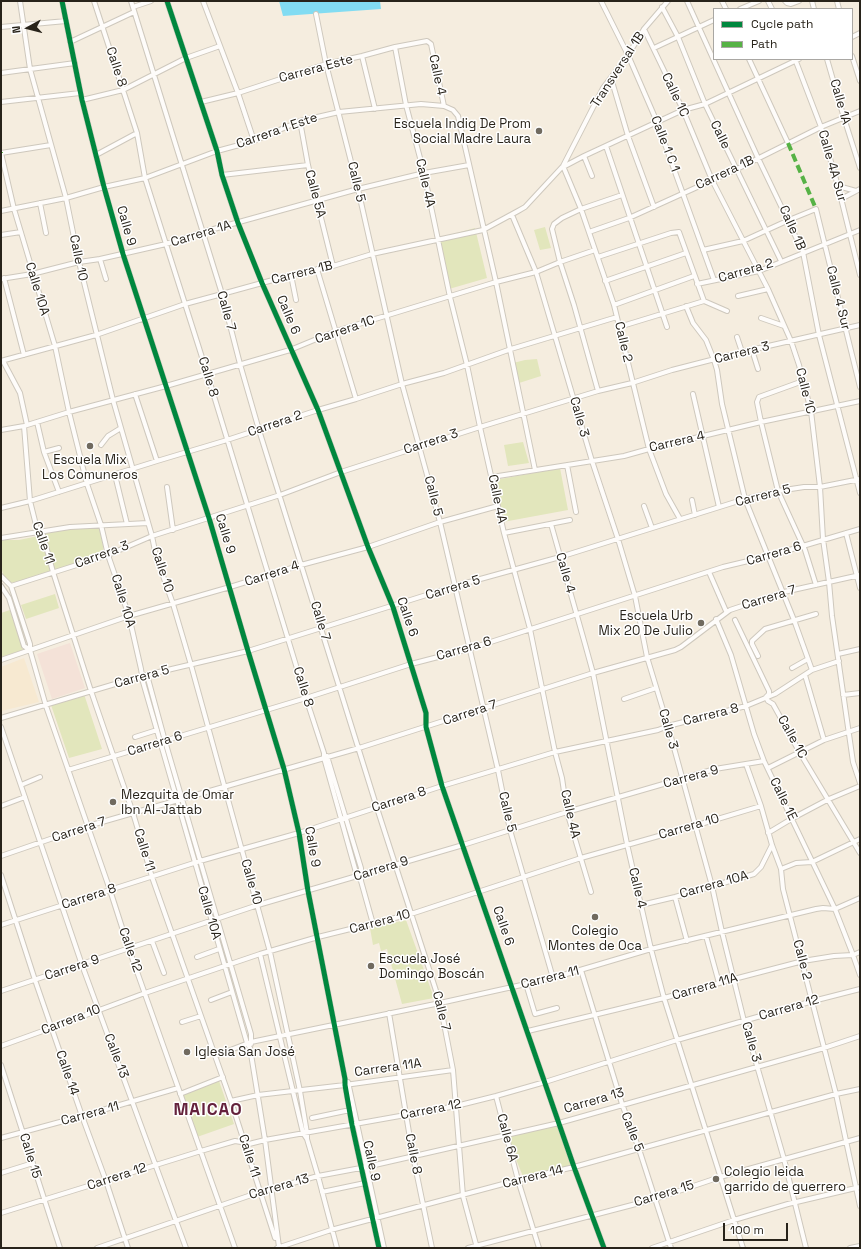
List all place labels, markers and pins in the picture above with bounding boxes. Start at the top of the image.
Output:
place label: Escuela Indig De Prom Social Madre Laura [394,116,531,147]
marker: Escuela Indig De Prom Social Madre Laura [534,126,544,136]
marker: Escuela Mix Los Comuneros [85,441,95,451]
place label: Escuela Mix Los Comuneros [42,452,138,483]
place label: Escuela Urb Mix 20 De Julio [599,608,693,639]
marker: Escuela Urb Mix 20 De Julio [696,618,706,628]
place label: Mezquita de Omar Ibn Al-Jattab [121,787,234,818]
marker: Mezquita de Omar Ibn Al-Jattab [108,797,118,807]
marker: Colegio Montes de Oca [590,912,600,922]
place label: Colegio Montes de Oca [548,923,642,954]
place label: Escuela José Domingo Boscán [379,951,484,982]
marker: Escuela José Domingo Boscán [366,961,376,971]
place label: Iglesia San José [195,1044,295,1060]
marker: Iglesia San José [182,1047,192,1057]
place label: Colegio leida garrido de guerrero [724,1164,846,1195]
marker: Colegio leida garrido de guerrero [711,1174,721,1184]

